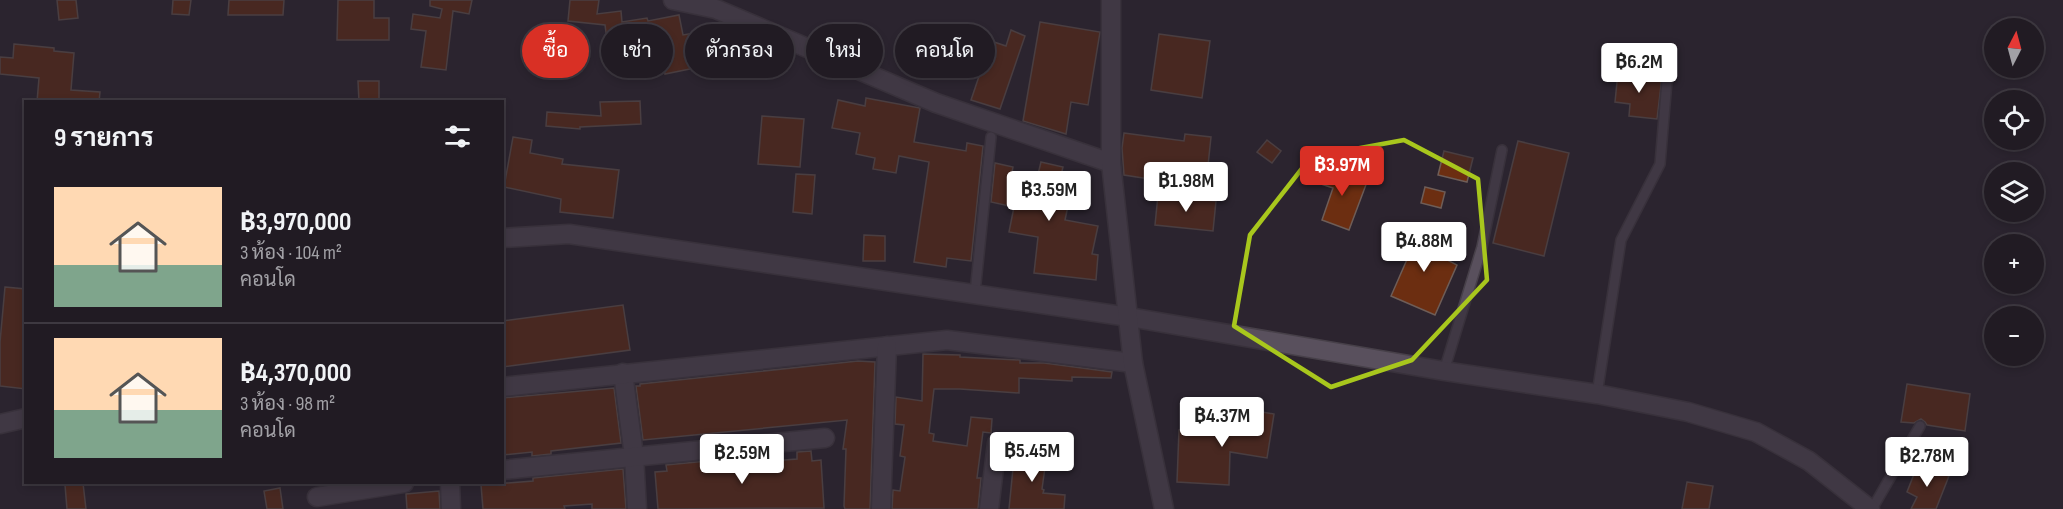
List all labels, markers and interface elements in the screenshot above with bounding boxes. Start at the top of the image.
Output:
north arrow [1984,18,2044,78]
map controls [1984,18,2044,366]
chip: ซื้อ [522,24,589,78]
chip: เช่า [601,24,673,78]
chip: ตัวกรอง [685,24,794,78]
chip: ใหม่ [806,24,883,78]
chip: คอนโด [895,24,995,78]
pin: ฿6.2M [1597,43,1681,94]
text: ฿6.2M [1615,50,1663,74]
button: locate [1984,90,2044,150]
icon: filters [441,120,474,153]
text: 9 รายการ [54,123,154,154]
pin: ฿3.97M [1293,146,1391,197]
text: ฿3.97M [1314,153,1370,177]
pin: ฿1.98M [1137,162,1235,213]
button: layers [1984,162,2044,222]
text: ฿1.98M [1158,169,1214,193]
pin: ฿3.59M [1000,171,1098,222]
text: ฿3.59M [1021,178,1077,202]
text: ฿3,970,000 [240,207,351,238]
icon: home [102,211,174,283]
pin: ฿4.88M [1375,222,1473,273]
text: ฿4.88M [1395,229,1453,253]
button: + [1984,234,2044,294]
text: 3 ห้อง · 104 m² [240,241,342,265]
text: คอนโด [240,268,296,292]
button: − [1984,306,2044,366]
text: ฿4,370,000 [240,358,351,389]
icon: home [102,362,174,434]
text: 3 ห้อง · 98 m² [240,392,335,416]
pin: ฿4.37M [1173,397,1271,448]
text: ฿4.37M [1194,404,1250,428]
text: คอนโด [240,419,296,443]
pin: ฿5.45M [983,432,1081,483]
pin: ฿2.59M [693,434,791,485]
pin: ฿2.78M [1878,437,1976,488]
text: ฿5.45M [1004,439,1060,463]
text: ฿2.59M [714,441,770,465]
text: ฿2.78M [1899,444,1955,468]

